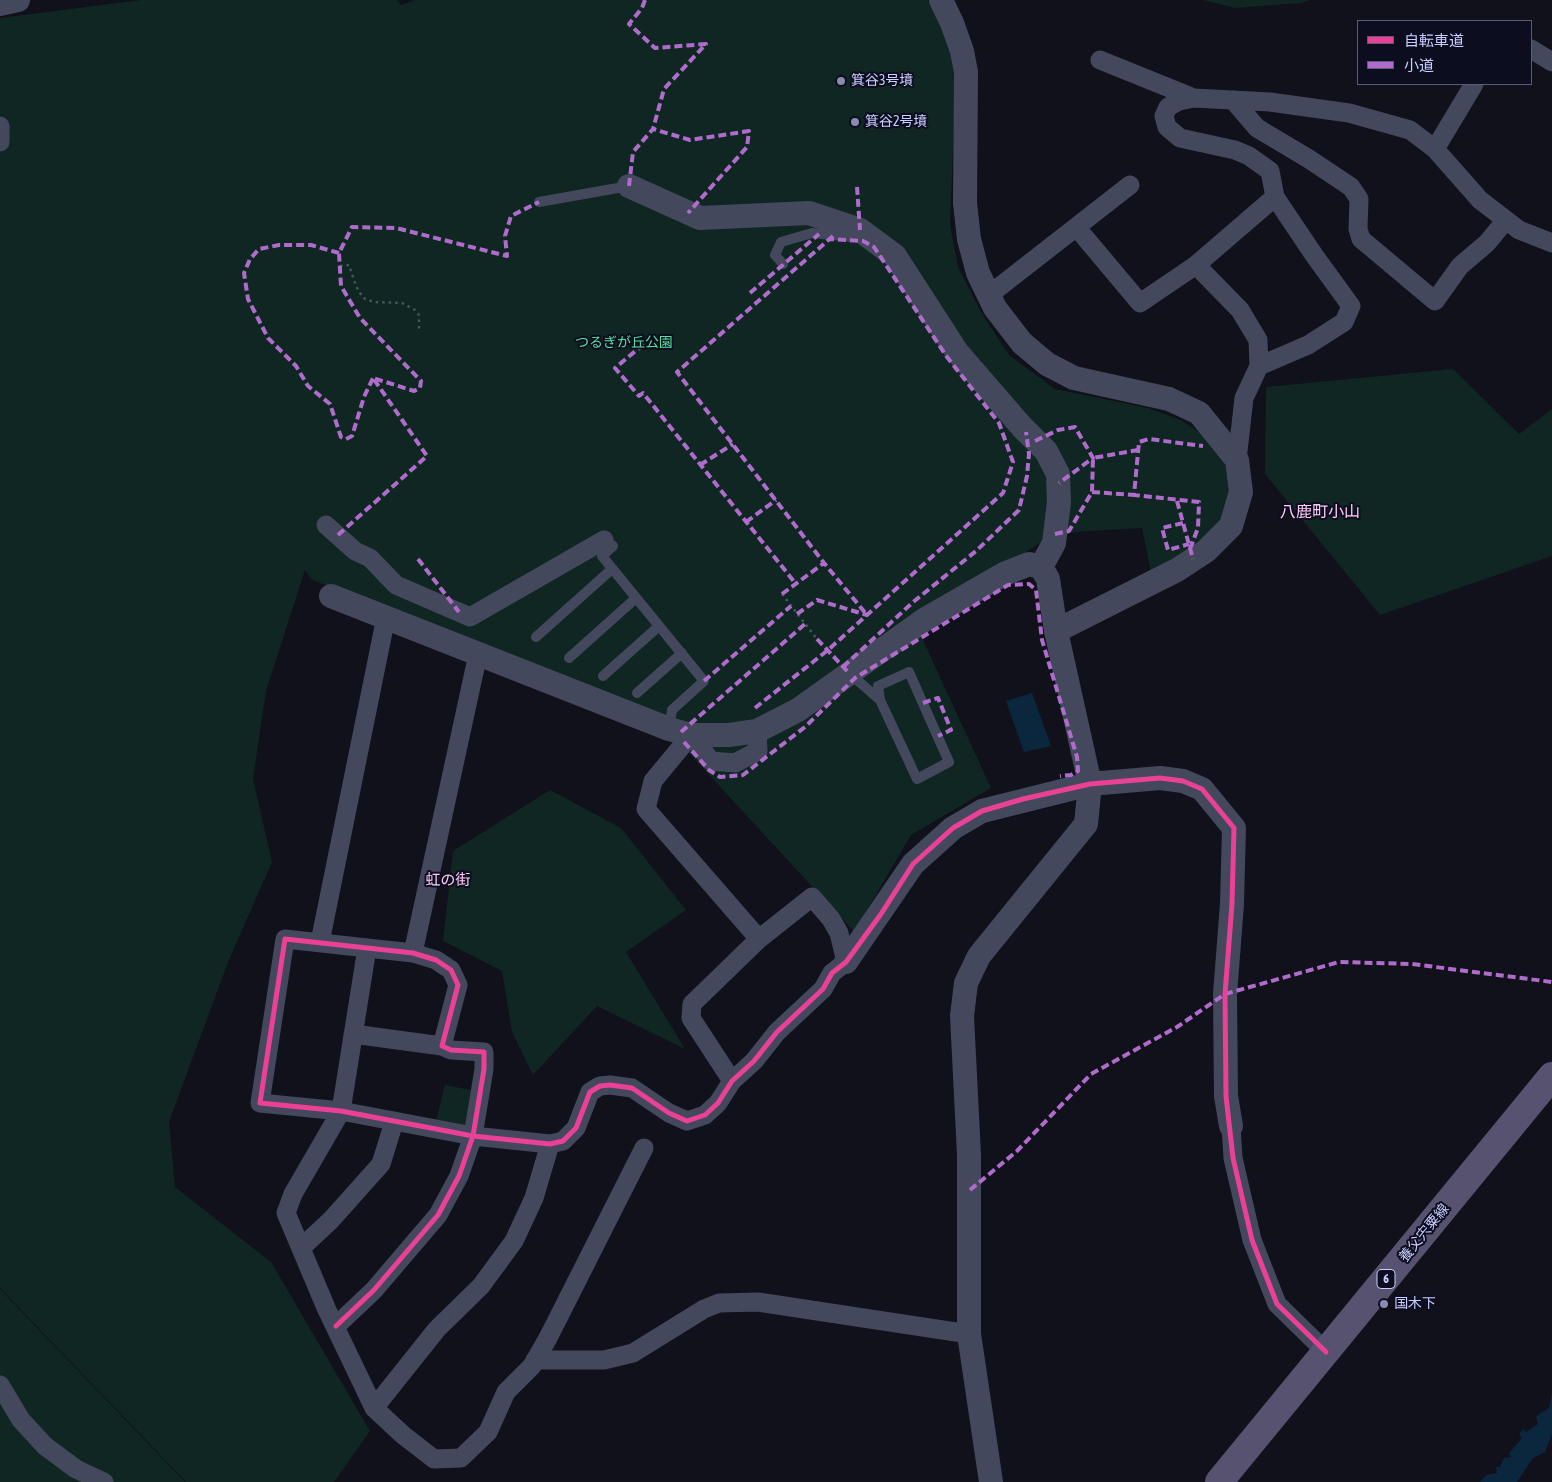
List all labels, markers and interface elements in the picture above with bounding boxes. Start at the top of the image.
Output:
legend [1357,20,1532,85]
text: 自転車道 [1404,32,1464,49]
text: 小道 [1404,57,1434,74]
place label: 箕谷3号墳 [851,73,914,89]
marker: 箕谷3号墳 [835,75,847,87]
place label: 箕谷2号墳 [865,114,928,130]
marker: 箕谷2号墳 [849,116,861,128]
park label: つるぎが丘公園 [575,335,673,351]
district label: 八鹿町小山 [1280,502,1360,522]
district label: 虹の街 [426,871,470,889]
street label: 養父宍粟線 [1395,1201,1453,1265]
road number: 6 [1377,1270,1395,1288]
place label: 国木下 [1394,1296,1436,1312]
marker: 国木下 [1378,1298,1390,1310]

